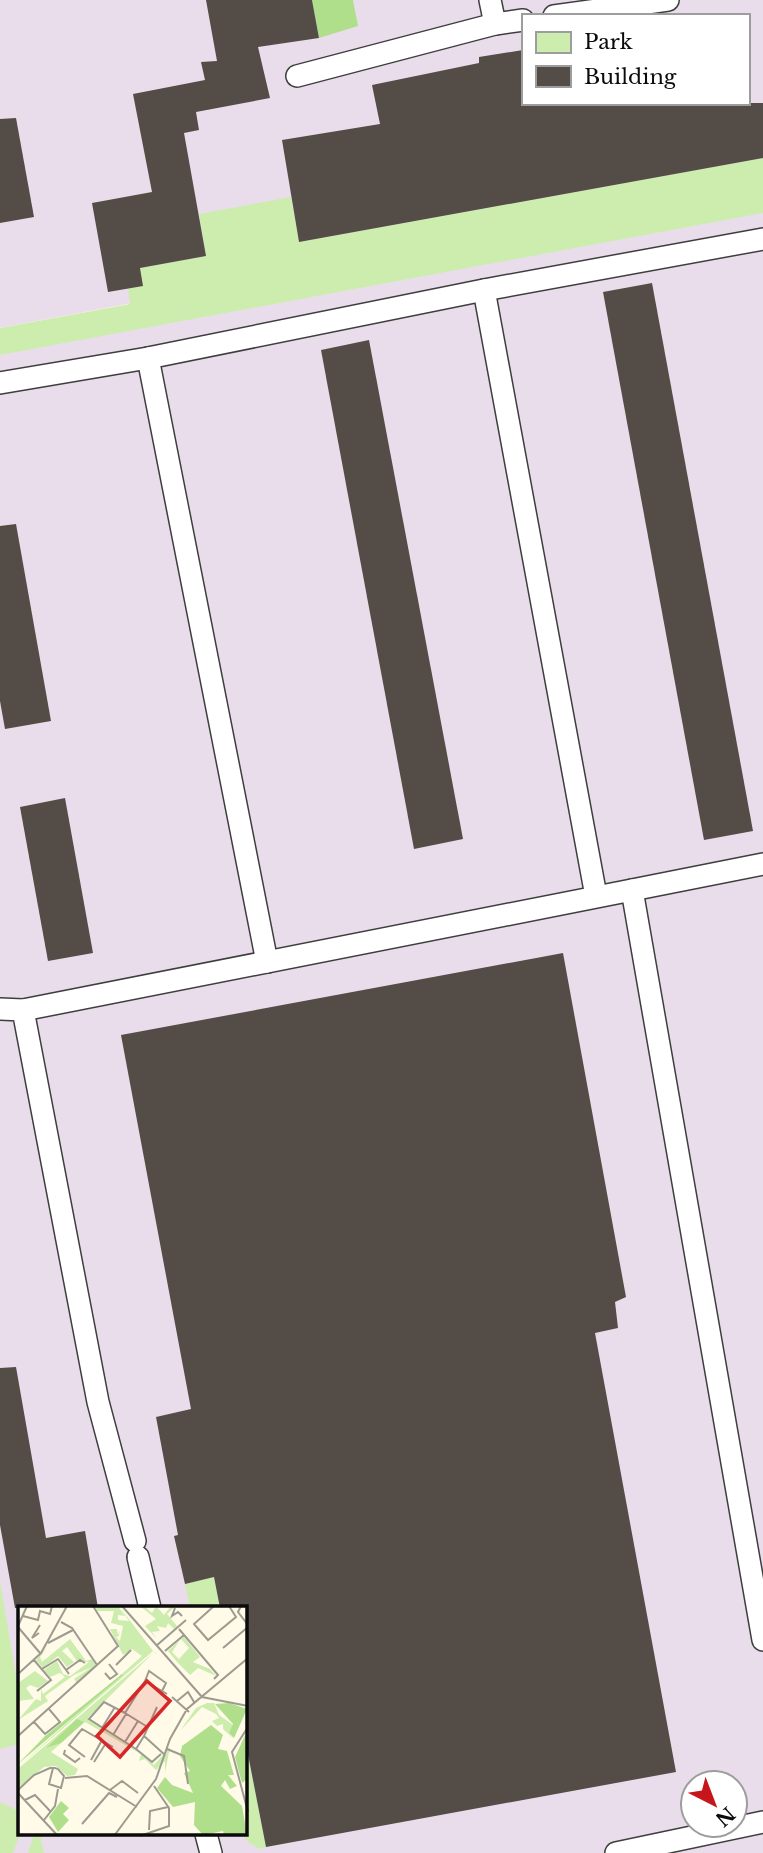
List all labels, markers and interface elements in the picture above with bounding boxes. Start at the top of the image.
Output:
legend [522,14,749,105]
text: Park [584,29,633,55]
text: Building [584,64,677,90]
inset map [18,1606,247,1836]
north arrow [679,1769,749,1839]
text: N [711,1802,739,1831]

